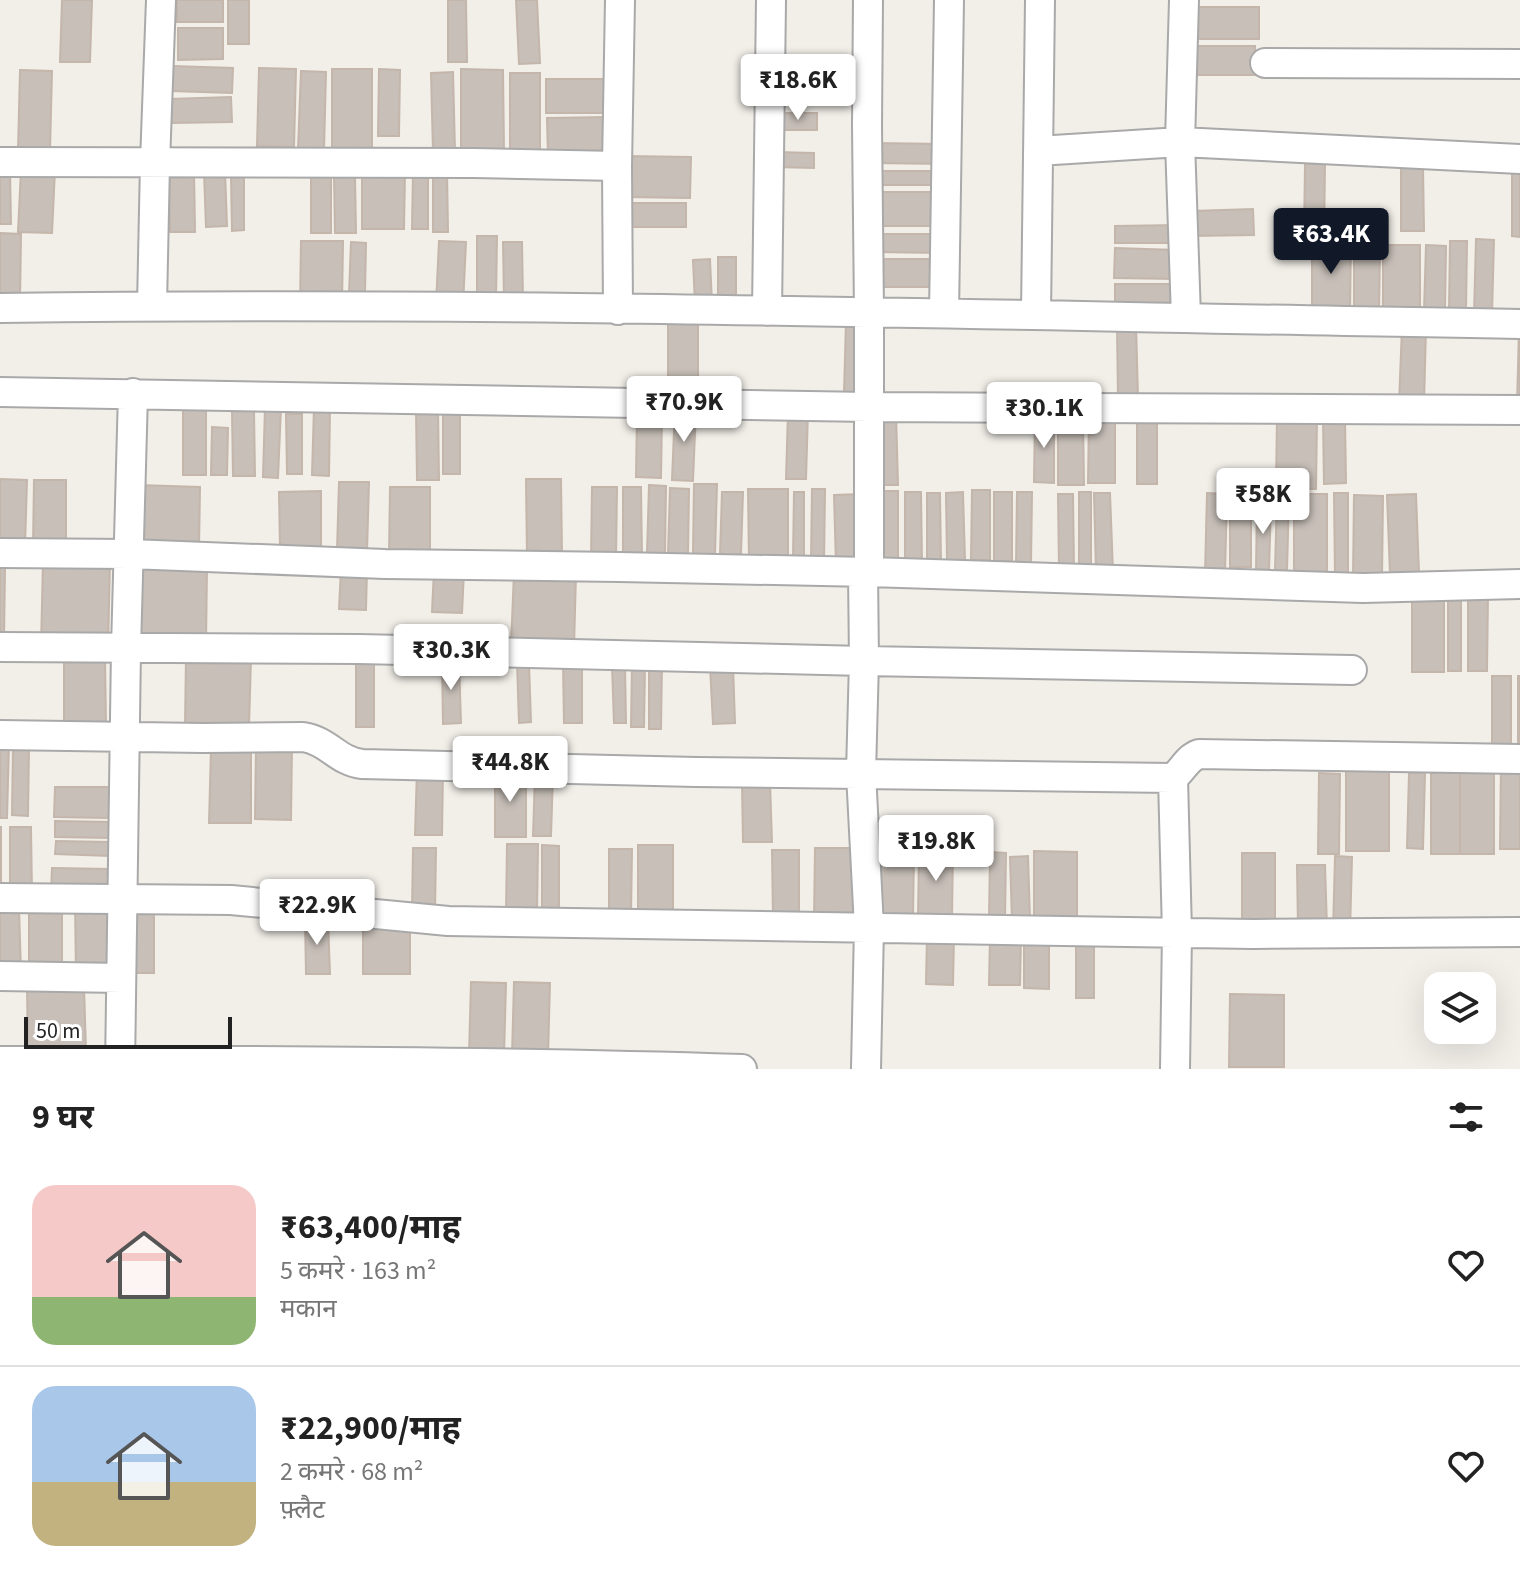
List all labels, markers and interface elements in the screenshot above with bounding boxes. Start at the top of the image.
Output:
pin: ₹18.6K [733,54,863,122]
text: ₹18.6K [759,61,837,98]
pin: ₹63.4K [1266,208,1396,276]
text: ₹63.4K [1292,215,1370,252]
pin: ₹70.9K [619,376,749,444]
pin: ₹30.1K [979,382,1109,450]
text: ₹70.9K [645,383,723,420]
text: ₹30.1K [1005,389,1083,426]
pin: ₹58K [1216,468,1310,536]
text: ₹58K [1234,475,1292,512]
pin: ₹30.3K [386,624,516,692]
text: ₹30.3K [412,631,490,668]
pin: ₹44.8K [445,736,575,804]
text: ₹44.8K [471,743,549,780]
pin: ₹19.8K [871,815,1001,883]
text: ₹19.8K [897,822,975,859]
pin: ₹22.9K [252,879,382,947]
text: ₹22.9K [278,886,356,923]
map controls [1424,972,1496,1044]
button: layers [1424,972,1496,1044]
scale bar [24,1013,232,1049]
text: 50 m [36,1015,81,1047]
text: 9 घर [32,1093,94,1142]
icon: filters [1444,1095,1488,1139]
text: ₹63,400/माह [280,1203,461,1252]
icon: home [96,1217,192,1313]
icon: heart [1444,1243,1488,1287]
text: 5 कमरे · 163 m² [280,1252,436,1289]
text: मकान [280,1290,337,1327]
text: ₹22,900/माह [280,1404,461,1453]
icon: home [96,1418,192,1514]
icon: heart [1444,1444,1488,1488]
text: 2 कमरे · 68 m² [280,1453,423,1490]
text: फ़्लैट [280,1491,325,1528]

